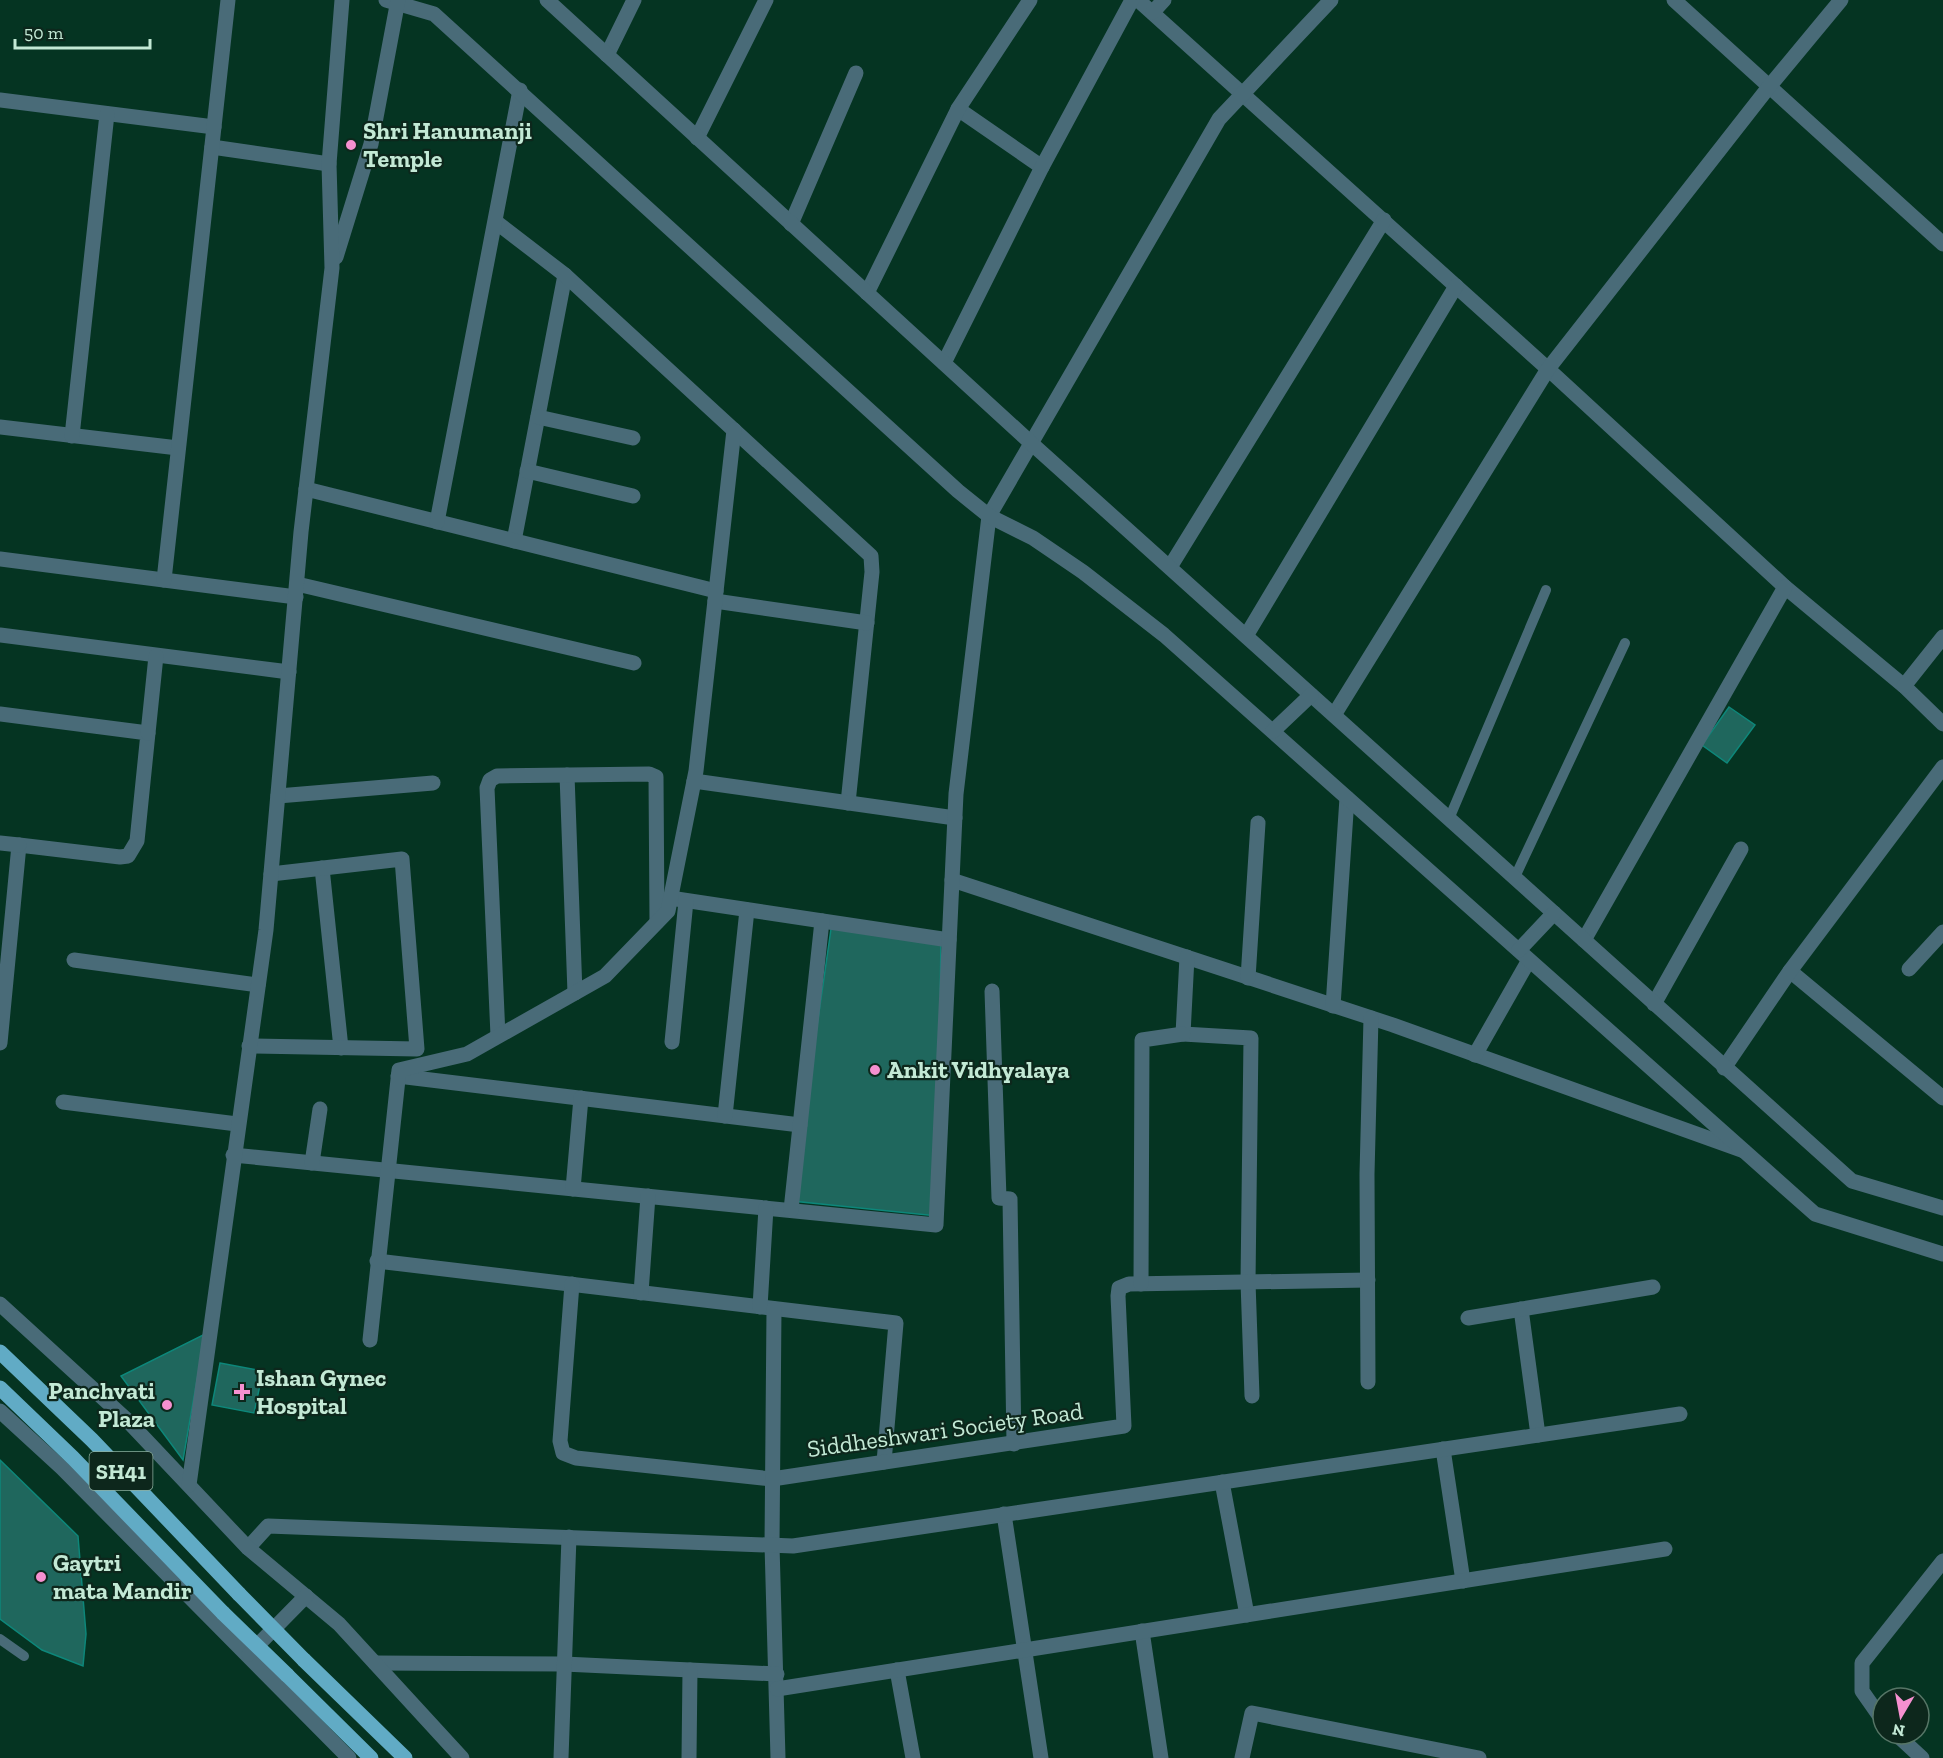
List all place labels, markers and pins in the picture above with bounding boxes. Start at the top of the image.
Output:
place label: Shri Hanumanji Temple [363,116,532,173]
marker: Shri Hanumanji Temple [344,138,358,152]
place label: Ankit Vidhyalaya [887,1055,1070,1084]
marker: Ankit Vidhyalaya [868,1063,882,1077]
place label: Ishan Gynec Hospital [256,1363,386,1420]
place label: Panchvati Plaza [48,1376,155,1433]
marker: Ishan Gynec Hospital [233,1383,251,1401]
marker: Panchvati Plaza [160,1398,174,1412]
place label: Gaytri mata Mandir [53,1548,192,1605]
marker: Gaytri mata Mandir [34,1570,48,1584]

